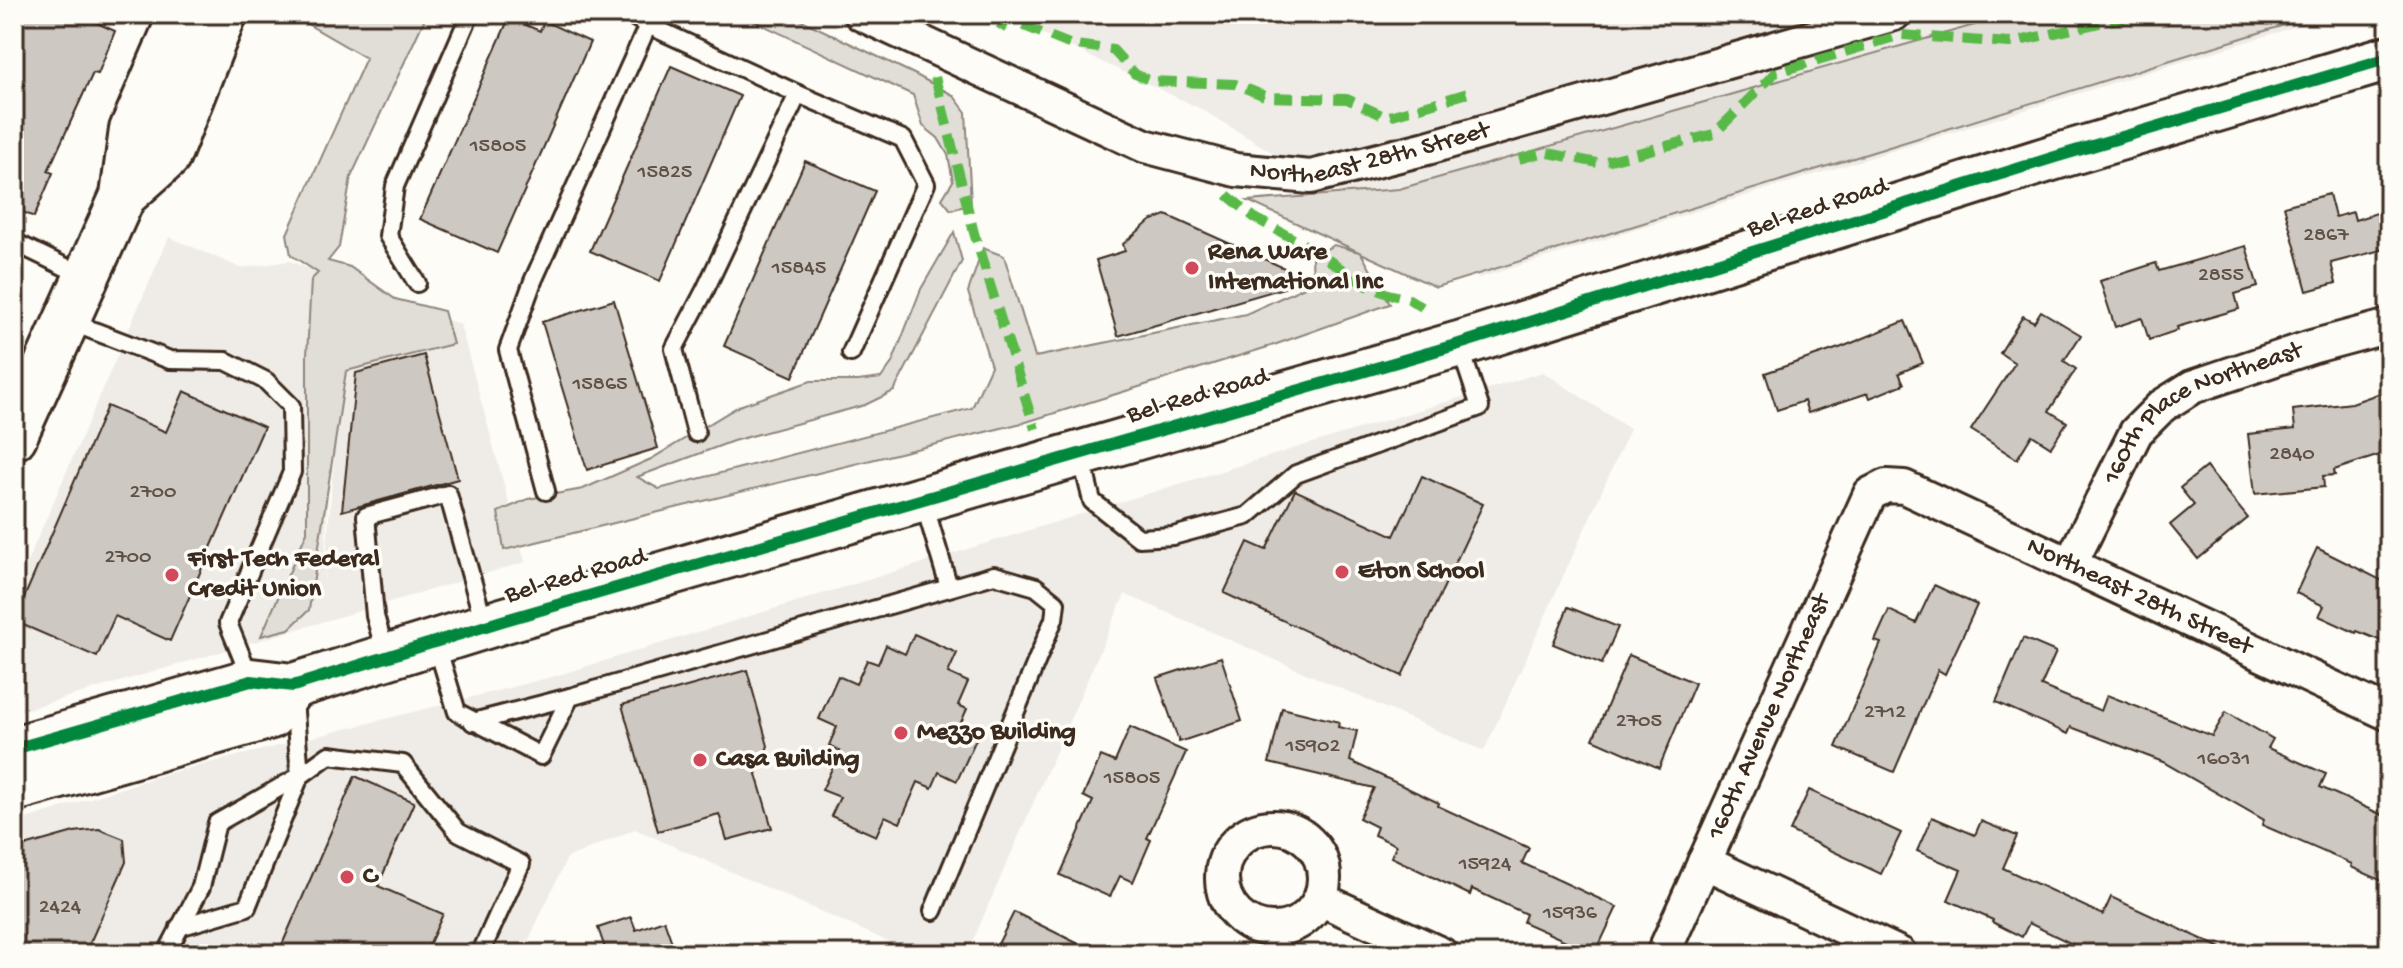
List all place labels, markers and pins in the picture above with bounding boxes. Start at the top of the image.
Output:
place label: Rena Ware International Inc [1207,238,1385,299]
marker: Rena Ware International Inc [1183,259,1201,277]
place label: First Tech Federal Credit Union [187,545,380,606]
place label: Eton School [1358,557,1485,588]
marker: Eton School [1333,563,1351,581]
marker: First Tech Federal Credit Union [163,566,181,584]
place label: Mezzo Building [917,718,1076,749]
marker: Mezzo Building [892,724,910,742]
place label: Casa Building [716,745,860,776]
marker: Casa Building [691,751,709,769]
place label: C [363,862,380,893]
marker: C [338,868,356,886]

